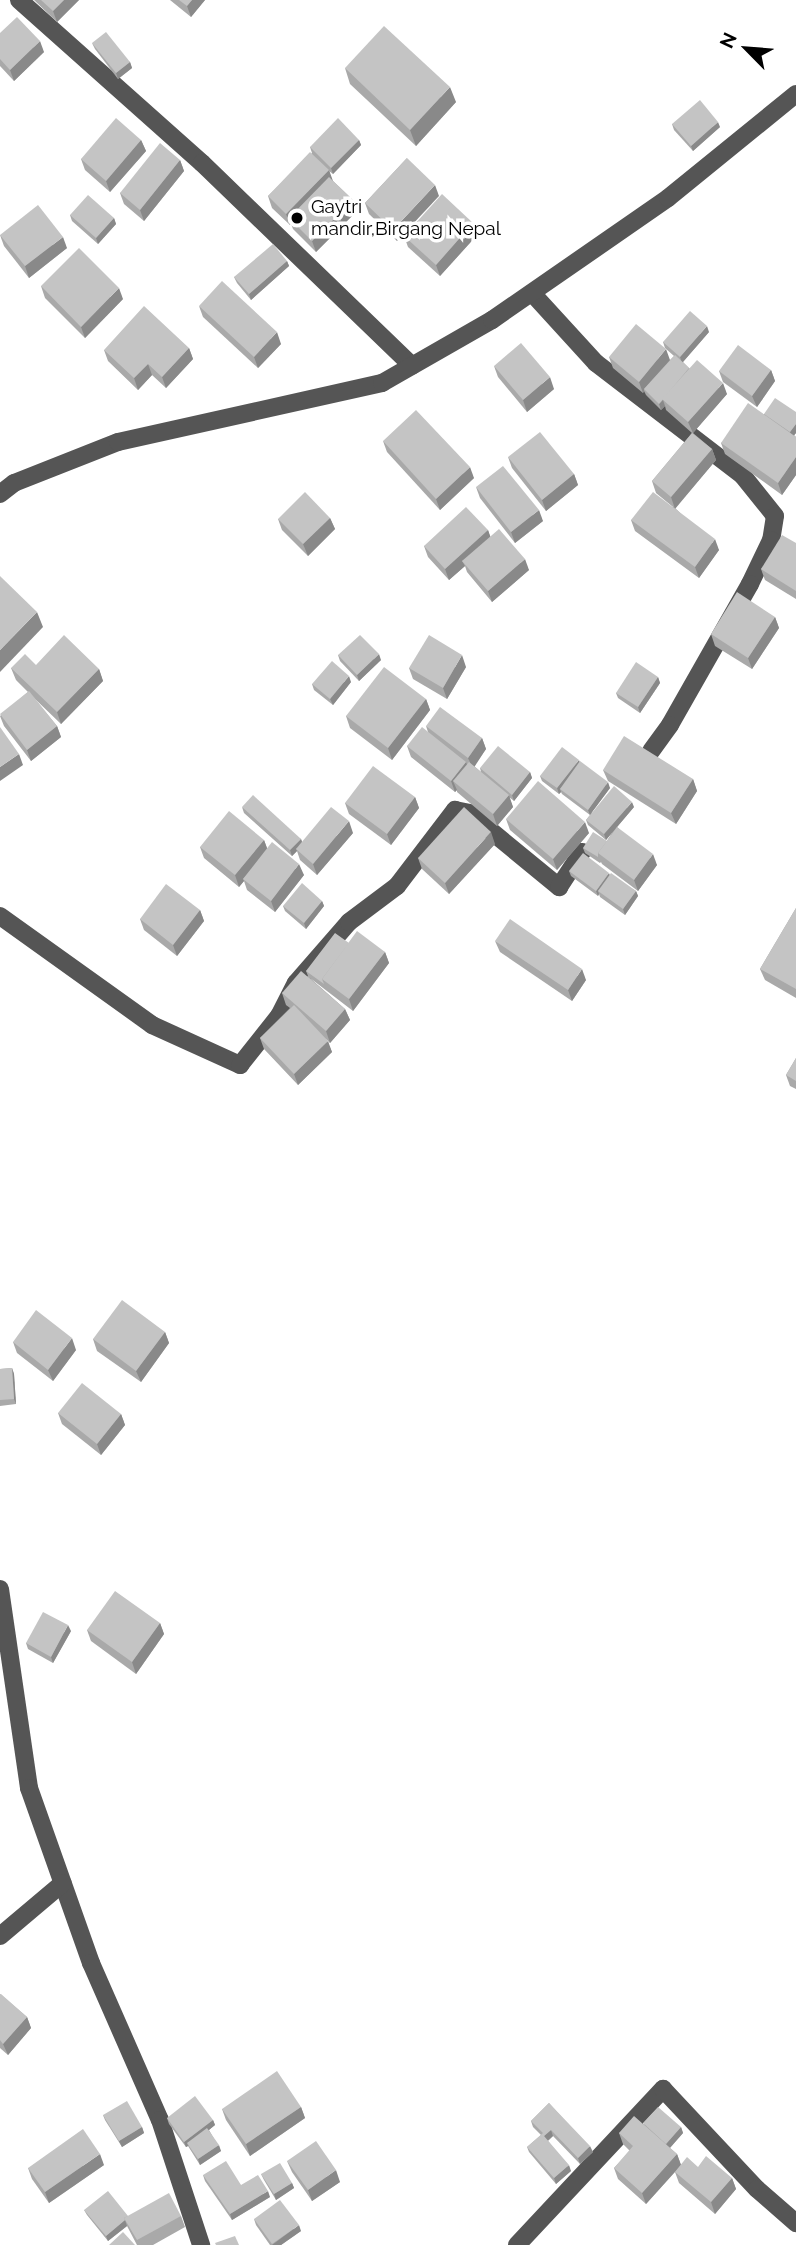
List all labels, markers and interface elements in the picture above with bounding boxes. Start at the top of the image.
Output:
north arrow [712,14,782,84]
text: N [715,29,741,51]
place label: Gaytri mandir,Birgang Nepal [311,196,501,240]
marker: Gaytri mandir,Birgang Nepal [289,210,305,226]

